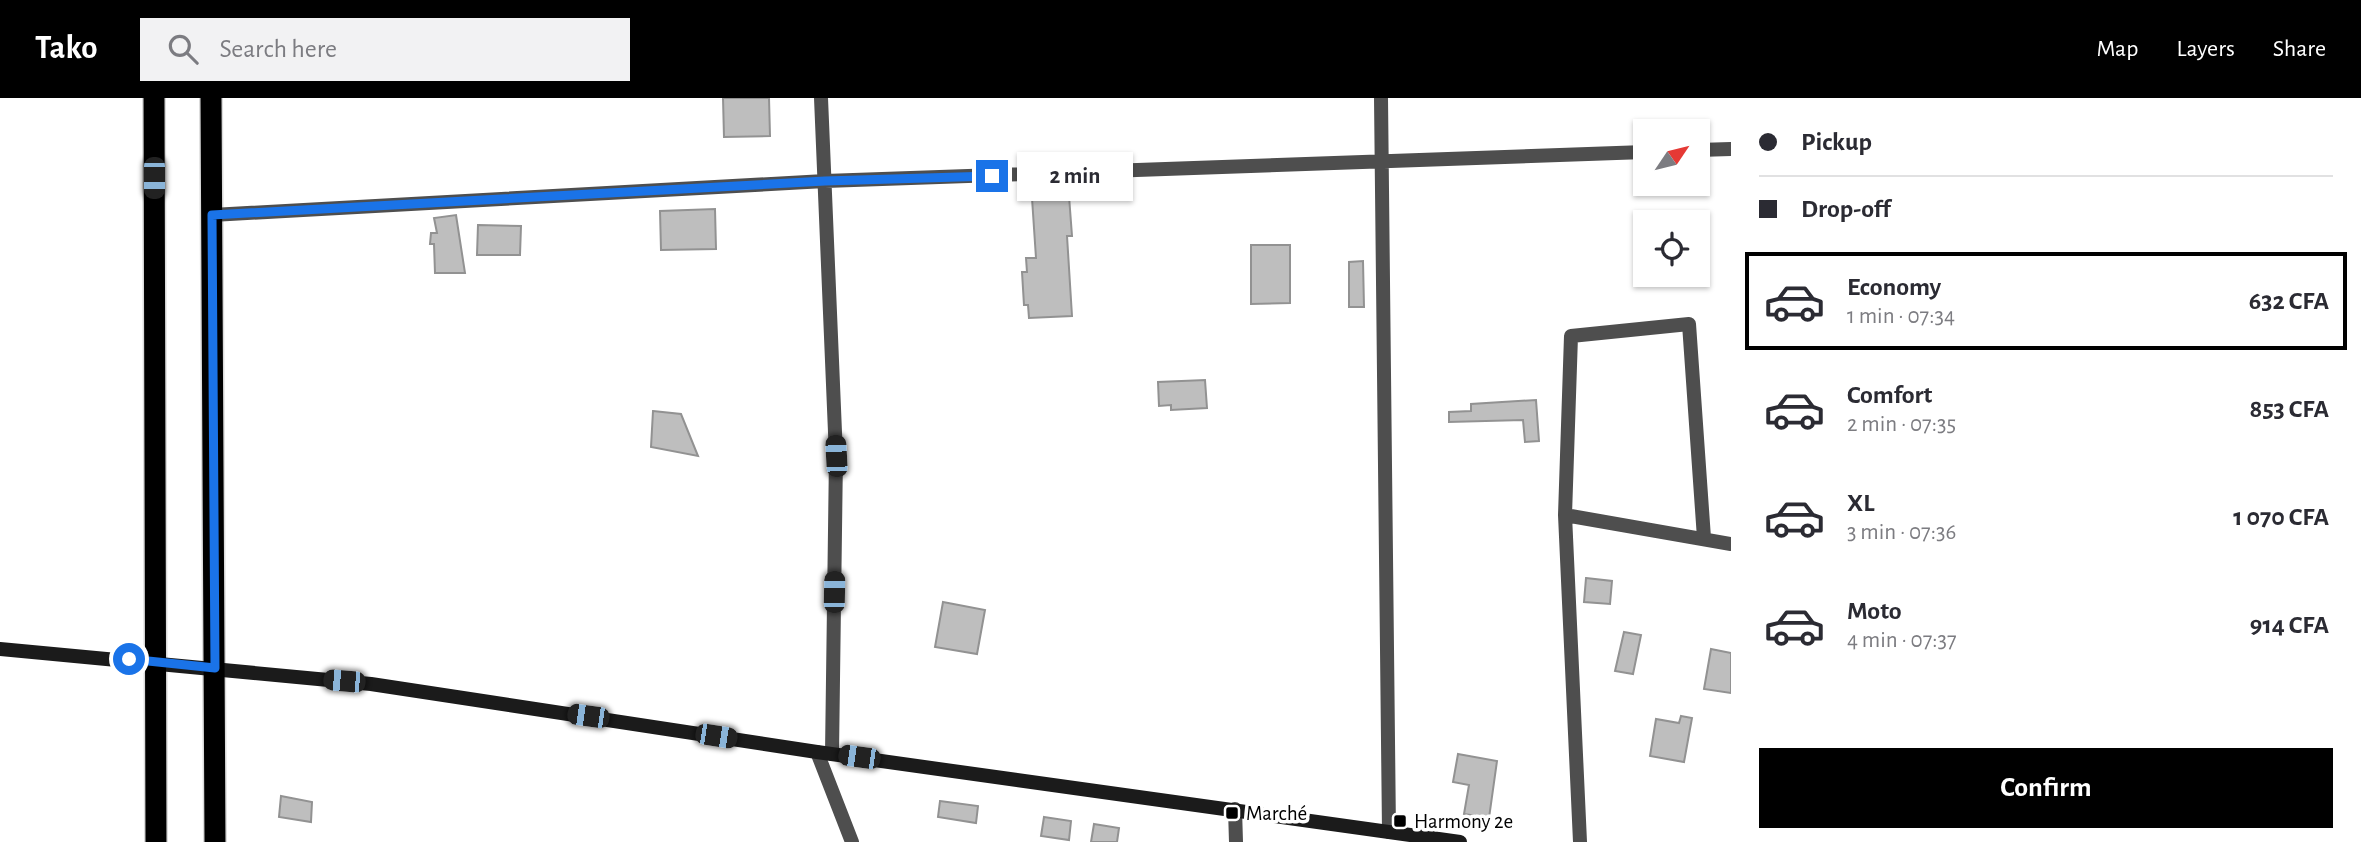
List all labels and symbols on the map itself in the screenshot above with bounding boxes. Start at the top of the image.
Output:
north arrow [1633,119,1710,196]
callout: 2 min [1016,152,1132,200]
car [144,157,165,199]
route end [976,160,1008,192]
car [825,434,848,478]
car [824,571,845,613]
route start [113,643,145,675]
car [323,669,366,693]
car [566,703,611,729]
car [694,722,739,750]
car [837,744,882,770]
place label: Marché [1246,803,1307,824]
marker: Marché [1224,805,1240,821]
place label: Harmony 2e [1414,811,1513,832]
marker: Harmony 2e [1392,813,1408,829]

